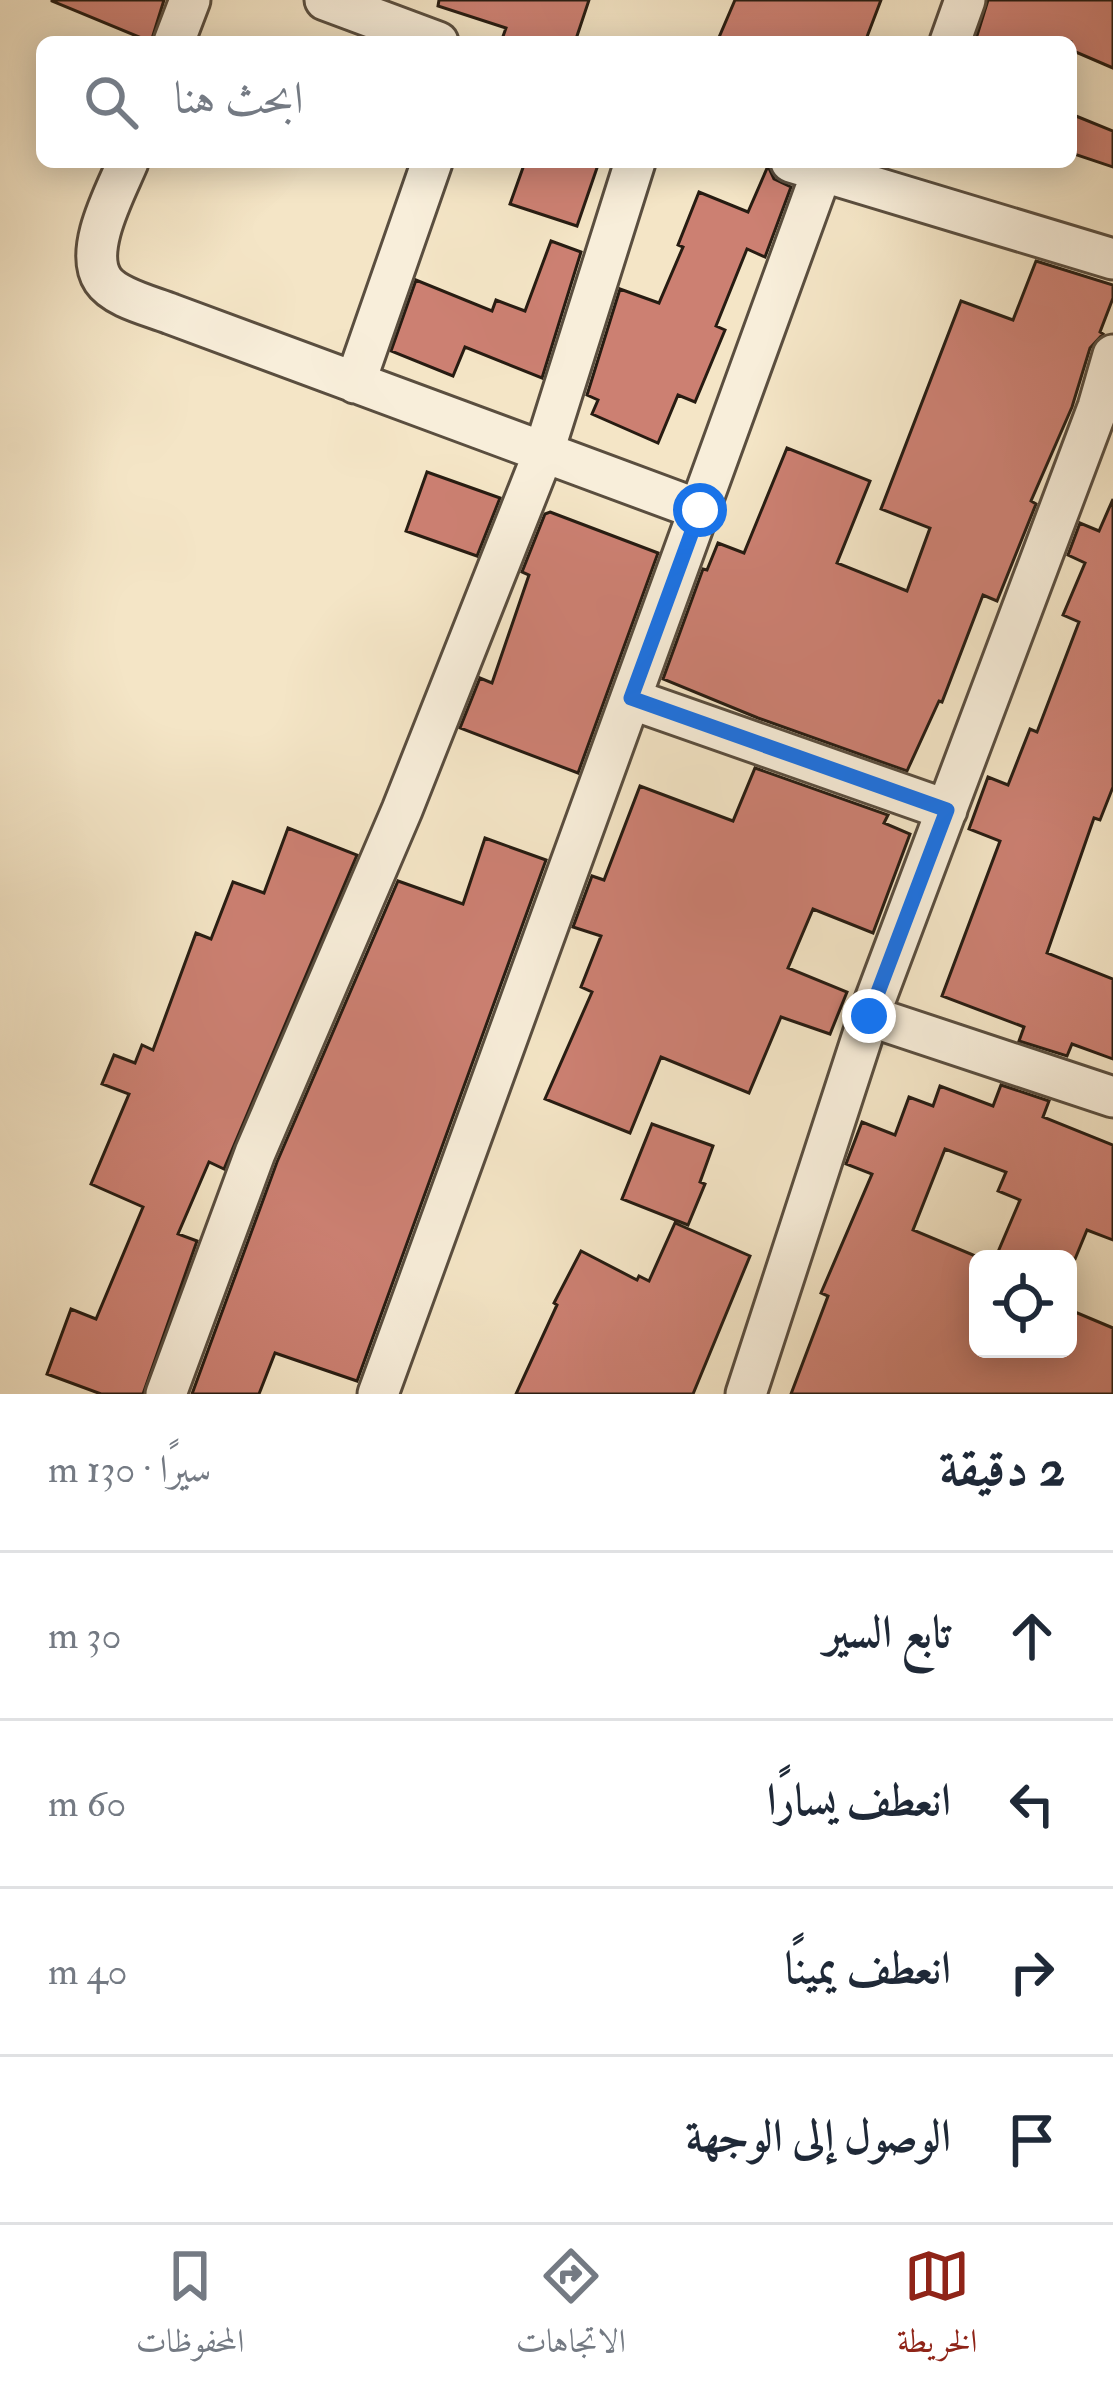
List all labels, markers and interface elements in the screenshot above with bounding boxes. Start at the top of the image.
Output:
search box [36,36,1077,168]
icon: search [78,69,144,135]
text: ابحث هنا [174,71,304,127]
route start [673,483,727,537]
route end [842,989,896,1043]
map controls [969,1250,1077,1358]
button: locate [969,1250,1077,1358]
text: 2 دقيقة [939,1437,1065,1501]
text: سيرًا · 130 m [48,1445,211,1494]
icon: ahead [999,1603,1065,1669]
text: تابع السير [824,1605,951,1661]
text: 30 m [48,1611,121,1660]
icon: left [999,1771,1065,1837]
text: انعطف يسارًا [767,1773,951,1829]
text: 60 m [48,1779,126,1828]
icon: right [999,1939,1065,2005]
text: انعطف يمينًا [785,1941,951,1997]
text: 40 m [48,1947,128,1996]
icon: arrive [999,2107,1065,2173]
text: الوصول إلى الوجهة [686,2109,951,2165]
tab: المحفوظات [136,2243,244,2373]
tab: الاتجاهات [516,2243,626,2373]
tab: الخريطة [897,2243,977,2373]

